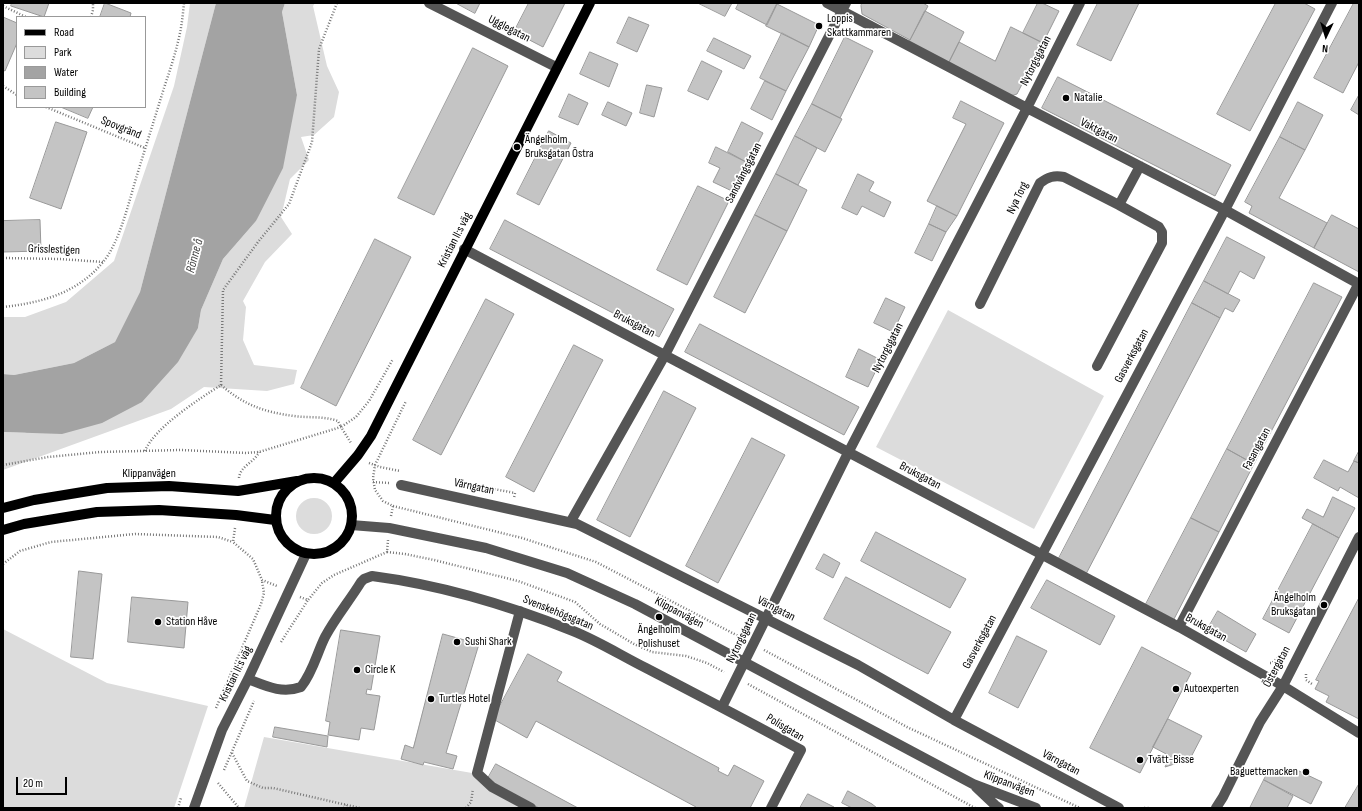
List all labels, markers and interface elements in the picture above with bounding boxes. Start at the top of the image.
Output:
street label: Ugglegatan [486,12,532,46]
place label: Loppis Skattkammaren [827,12,891,40]
legend [16,16,146,108]
north arrow [1306,16,1346,56]
marker: Loppis Skattkammaren [814,21,824,31]
text: Road [54,25,74,40]
street label: Nytorgsgatan [1017,34,1055,88]
text: N [1322,42,1329,55]
text: Park [54,45,72,60]
text: Water [54,65,78,80]
text: Building [54,85,86,100]
place label: Natalie [1074,91,1102,105]
marker: Natalie [1061,93,1071,103]
street label: Spovgränd [99,113,143,143]
street label: Vaktgatan [1078,115,1120,147]
place label: Ängelholm Bruksgatan Östra [525,133,594,161]
street label: Sandvångsgatan [723,140,765,206]
marker: Ängelholm Bruksgatan Östra [512,142,522,152]
street label: Nya Torg [1004,180,1032,216]
street label: Kristian II:s väg [435,210,475,270]
water label: Rönne å [183,237,207,275]
street label: Grisslestigen [28,242,80,258]
street label: Bruksgatan [611,307,657,341]
street label: Nytorgsgatan [869,321,907,375]
street label: Gasverksgatan [1112,327,1152,385]
street label: Fasangatan [1240,425,1274,473]
street label: Bruksgatan [897,459,943,493]
street label: Klippanvägen [122,467,176,481]
street label: Värngatan [453,476,495,498]
place label: Ängelholm Bruksgatan [1271,591,1316,619]
street label: Svenskehögsgatan [521,592,595,634]
street label: Värngatan [755,593,797,625]
street label: Klippanvägen [652,594,706,632]
marker: Ängelholm Bruksgatan [1319,600,1329,610]
street label: Nytorgsgatan [724,611,760,665]
street label: Bruksgatan [1183,611,1229,645]
marker: Ängelholm Polishuset [654,612,664,622]
street label: Gasverksgatan [960,613,1000,671]
place label: Station Håve [166,615,217,629]
marker: Station Håve [153,617,163,627]
place label: Ängelholm Polishuset [638,623,680,651]
place label: Sushi Shark [465,635,512,649]
marker: Sushi Shark [452,637,462,647]
street label: Kristian II:s väg [216,644,256,704]
street label: Östergatan [1260,644,1294,690]
place label: Circle K [365,663,396,677]
marker: Circle K [352,665,362,675]
place label: Autoexperten [1184,682,1239,696]
marker: Autoexperten [1171,684,1181,694]
place label: Turtles Hotel [439,692,490,706]
marker: Turtles Hotel [426,694,436,704]
street label: Polisgatan [763,711,807,745]
street label: Värngatan [1040,747,1082,779]
place label: Tvätt-Bisse [1148,753,1194,767]
marker: Tvätt-Bisse [1135,755,1145,765]
place label: Baguettemacken [1230,765,1298,779]
marker: Baguettemacken [1301,767,1311,777]
street label: Klippanvägen [981,768,1037,800]
scale bar [18,769,69,795]
text: 20 m [23,776,43,791]

